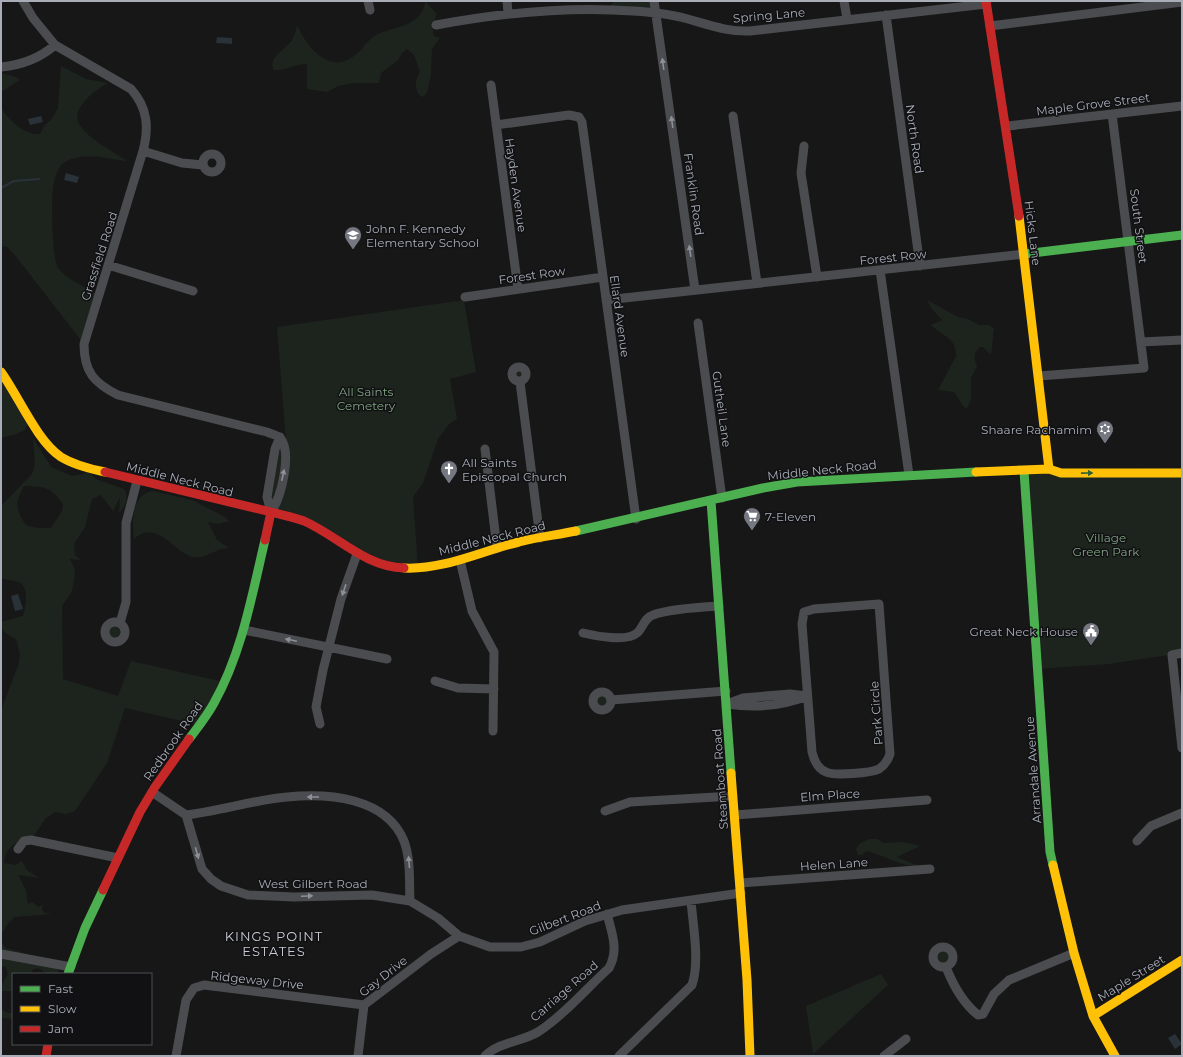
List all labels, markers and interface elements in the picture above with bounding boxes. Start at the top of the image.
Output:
street label: Spring Lane [732,4,806,26]
one-way arrow [660,58,666,70]
street label: Maple Grove Street [1035,90,1151,118]
street label: North Road [903,103,927,175]
one-way arrow [669,116,675,128]
street label: Hayden Avenue [502,137,530,233]
street label: Franklin Road [681,152,707,236]
street label: South Street [1127,188,1151,264]
street label: Hicks Lane [1022,200,1044,266]
street label: Grassfield Road [78,210,120,302]
place label: John F. Kennedy Elementary School [365,221,479,250]
school or university icon: John F. Kennedy Elementary School [343,225,363,250]
one-way arrow [686,245,693,257]
street label: Forest Row [859,246,928,268]
street label: Forest Row [498,263,567,287]
street label: Ellard Avenue [607,274,633,358]
street label: Gutheil Lane [709,370,735,448]
park label: All Saints Cemetery [337,384,396,413]
synagogue icon: Shaare Rachamim [1095,419,1115,444]
place label: Shaare Rachamim [981,422,1092,437]
place label: All Saints Episcopal Church [462,455,567,484]
street label: Middle Neck Road [767,457,877,483]
street label: Middle Neck Road [125,458,235,500]
church icon: All Saints Episcopal Church [439,459,459,484]
one-way arrow [280,469,286,481]
one-way arrow [1081,469,1093,476]
supermarket icon: 7-Eleven [742,506,762,531]
place label: 7-Eleven [765,509,816,524]
street label: Middle Neck Road [437,517,547,559]
park label: Village Green Park [1072,530,1140,559]
one-way arrow [341,585,347,597]
public building icon: Great Neck House [1081,621,1101,646]
place label: Great Neck House [969,624,1078,639]
one-way arrow [285,636,297,642]
street label: Park Circle [866,681,886,745]
street label: Redbrook Road [140,698,206,784]
street label: Arrandale Avenue [1022,716,1044,824]
street label: Steamboat Road [709,728,731,830]
street label: Elm Place [800,785,860,805]
one-way arrow [306,794,319,800]
one-way arrow [194,847,200,859]
street label: Helen Lane [799,854,869,874]
one-way arrow [405,856,412,868]
street label: West Gilbert Road [258,876,368,891]
one-way arrow [301,893,314,899]
street label: Gilbert Road [527,897,603,939]
district label: KINGS POINT ESTATES [225,928,323,959]
street label: Maple Street [1095,951,1168,1005]
street label: Gay Drive [356,952,410,1000]
street label: Carriage Road [527,957,601,1025]
street label: Ridgeway Drive [210,968,304,992]
legend [12,973,152,1045]
text: Fast [48,981,73,996]
text: Slow [48,1001,77,1016]
text: Jam [47,1021,74,1036]

